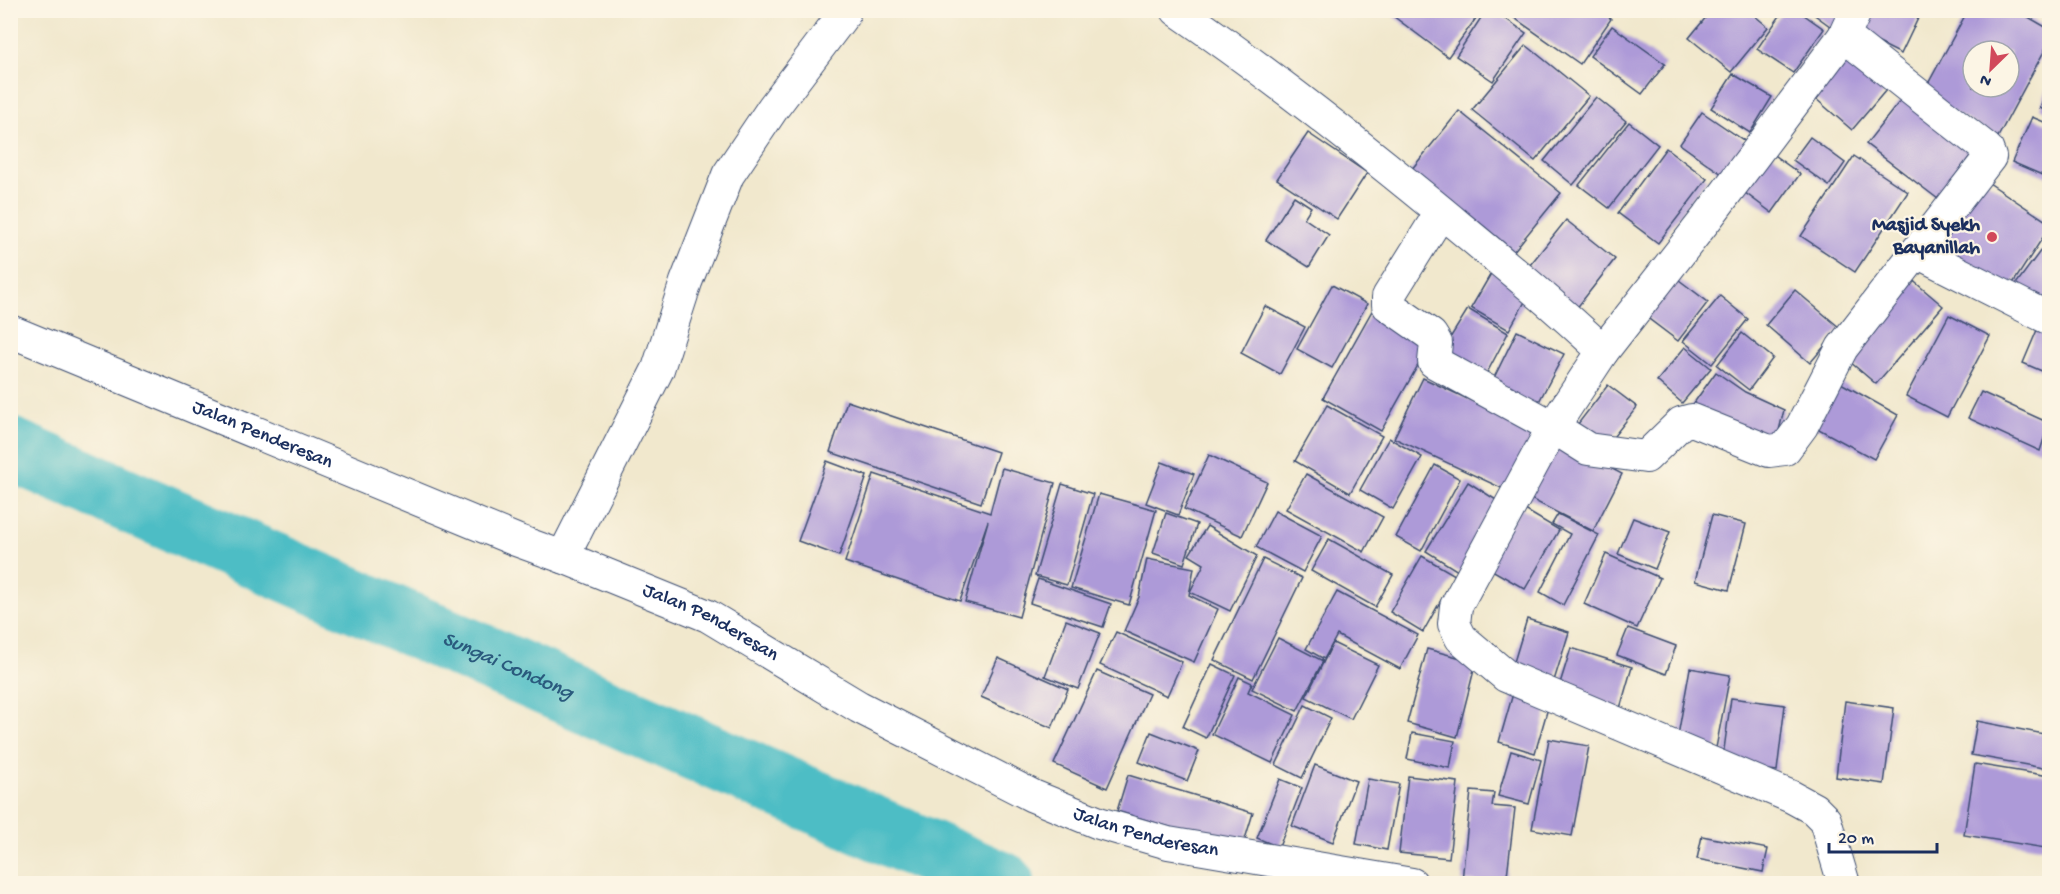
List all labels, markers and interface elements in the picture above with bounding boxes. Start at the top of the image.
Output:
north arrow [1961,39,2021,99]
text: N [1977,68,1995,90]
place label: Masjid Syekh Bayanillah [1872,215,1980,261]
marker: Masjid Syekh Bayanillah [1985,230,1999,244]
street label: Jalan Penderesan [189,396,336,475]
street label: Jalan Penderesan [639,579,783,667]
water label: Sungai Condong [438,627,578,707]
street label: Jalan Penderesan [1070,802,1221,863]
scale bar [1829,816,1937,854]
text: 20 m [1838,829,1874,850]

